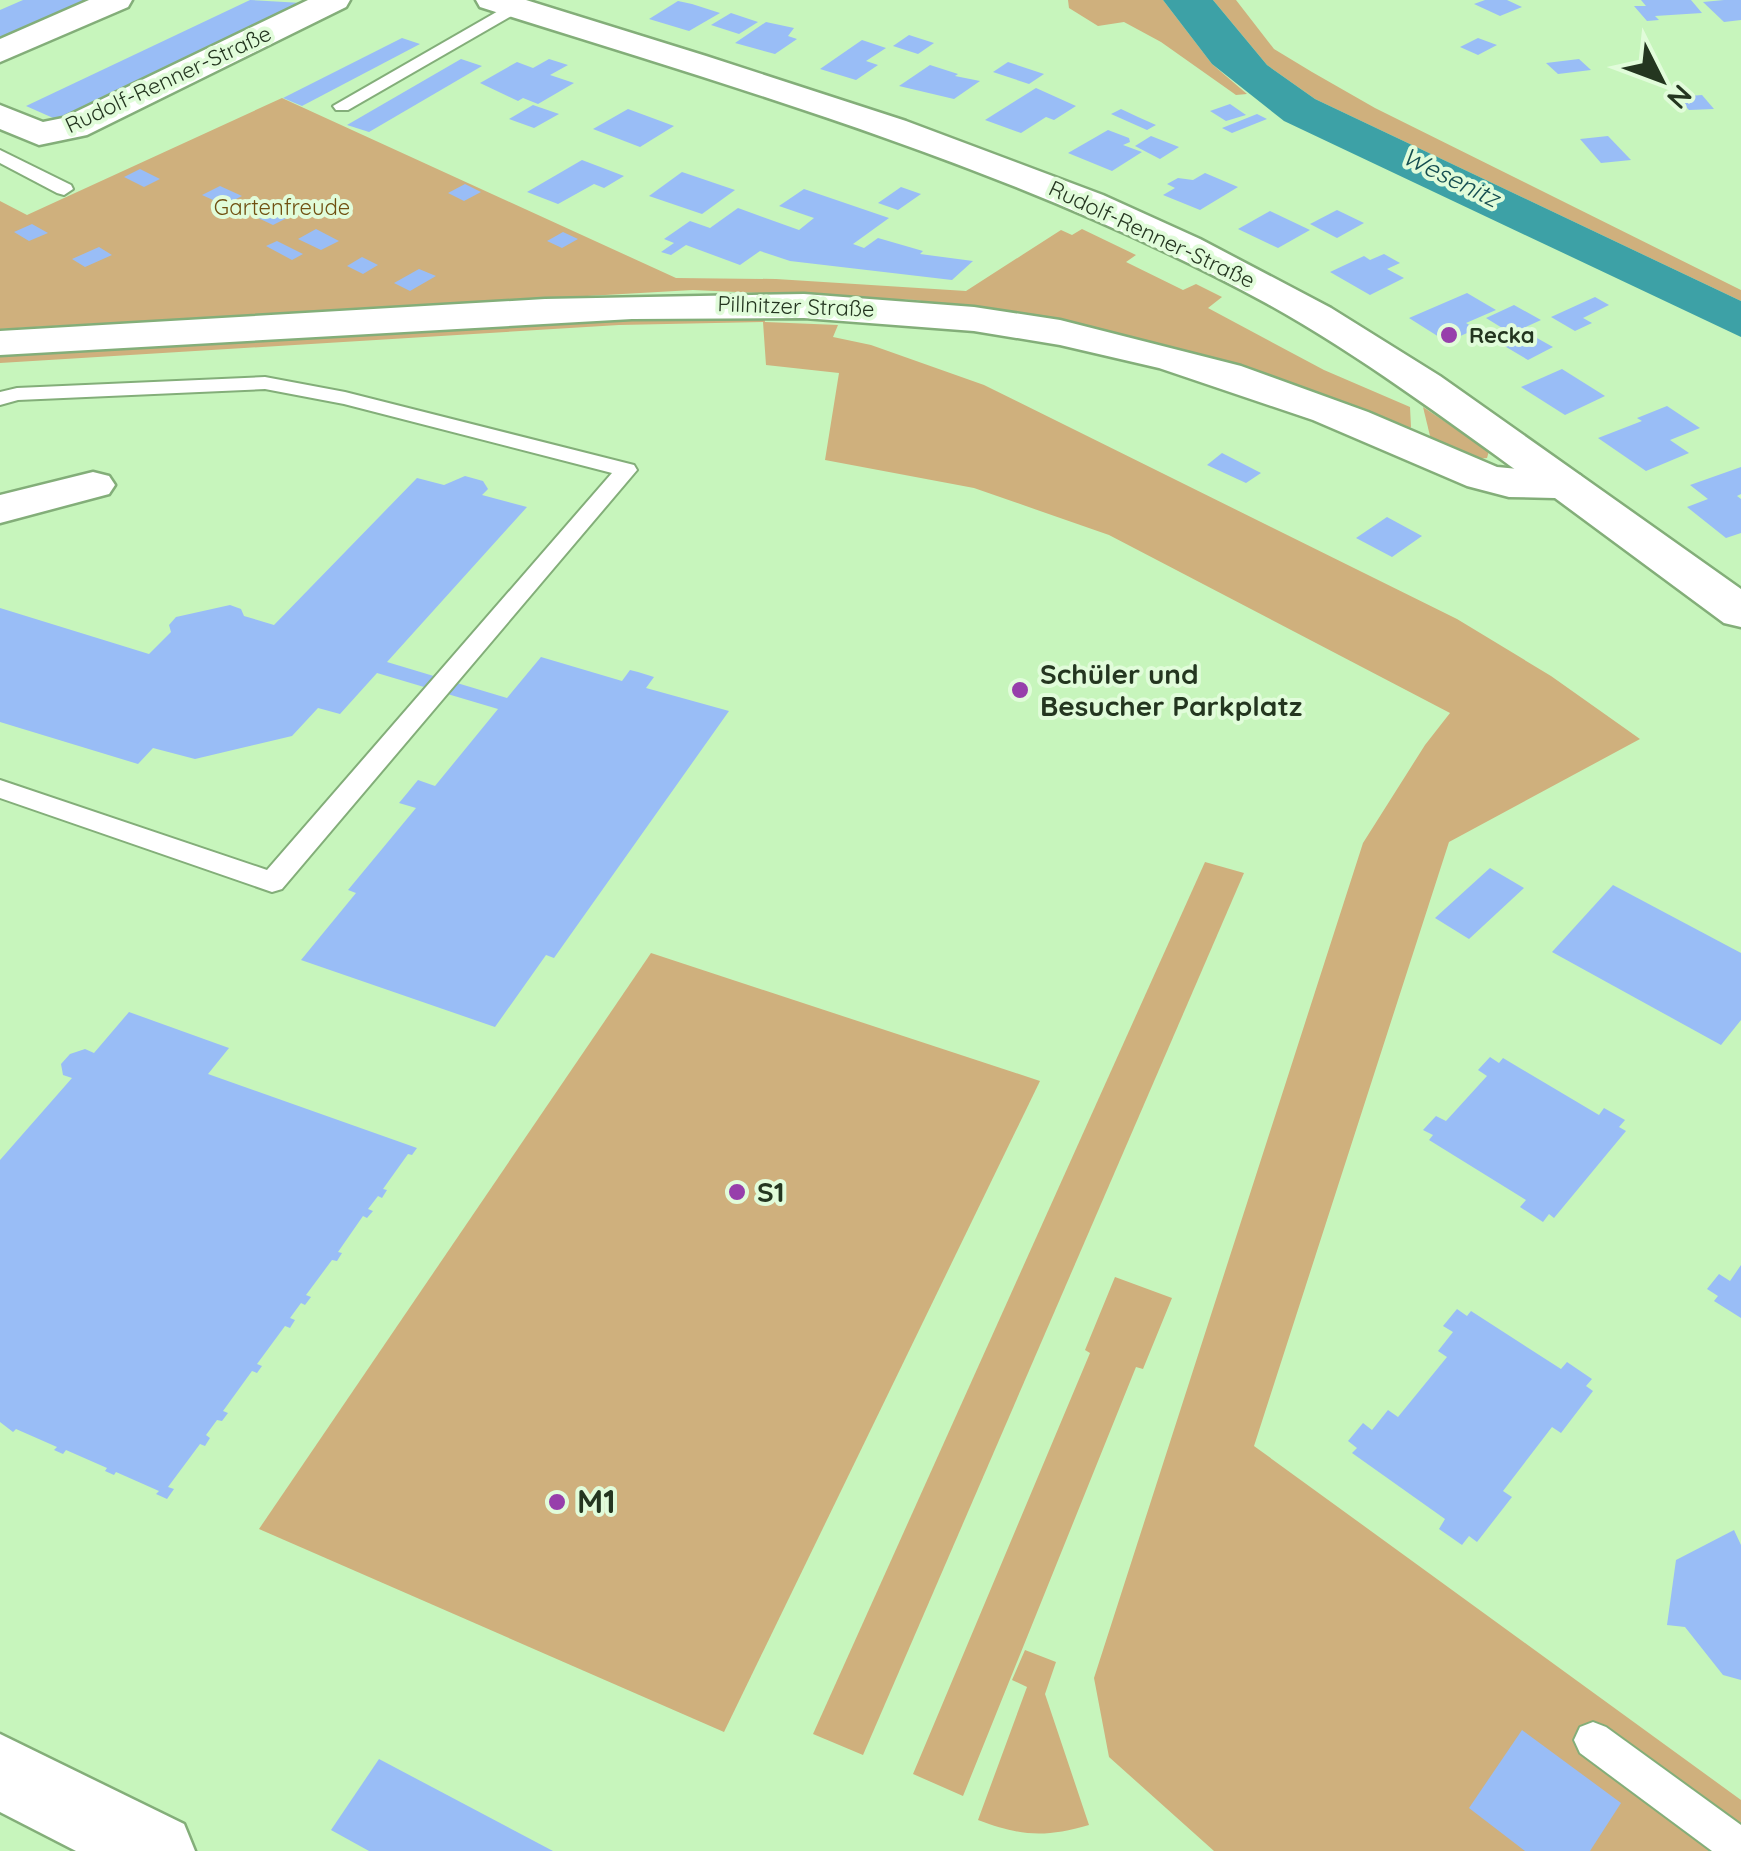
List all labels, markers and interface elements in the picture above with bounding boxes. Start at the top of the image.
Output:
street label: Rudolf-Renner-Straße [60,19,276,139]
north arrow [1611,30,1711,130]
text: N [1660,78,1700,116]
water label: Wesenitz [1398,140,1507,214]
street label: Rudolf-Renner-Straße [1044,174,1260,294]
park label: Gartenfreude [214,193,350,221]
street label: Pillnitzer Straße [717,289,875,323]
place label: Recka [1469,321,1535,349]
marker: Recka [1438,324,1460,346]
place label: Schüler und Besucher Parkplatz [1040,656,1302,723]
marker: Schüler und Besucher Parkplatz [1009,679,1031,701]
place label: S1 [757,1174,785,1209]
marker: S1 [726,1181,748,1203]
place label: M1 [577,1481,616,1521]
marker: M1 [546,1491,568,1513]

